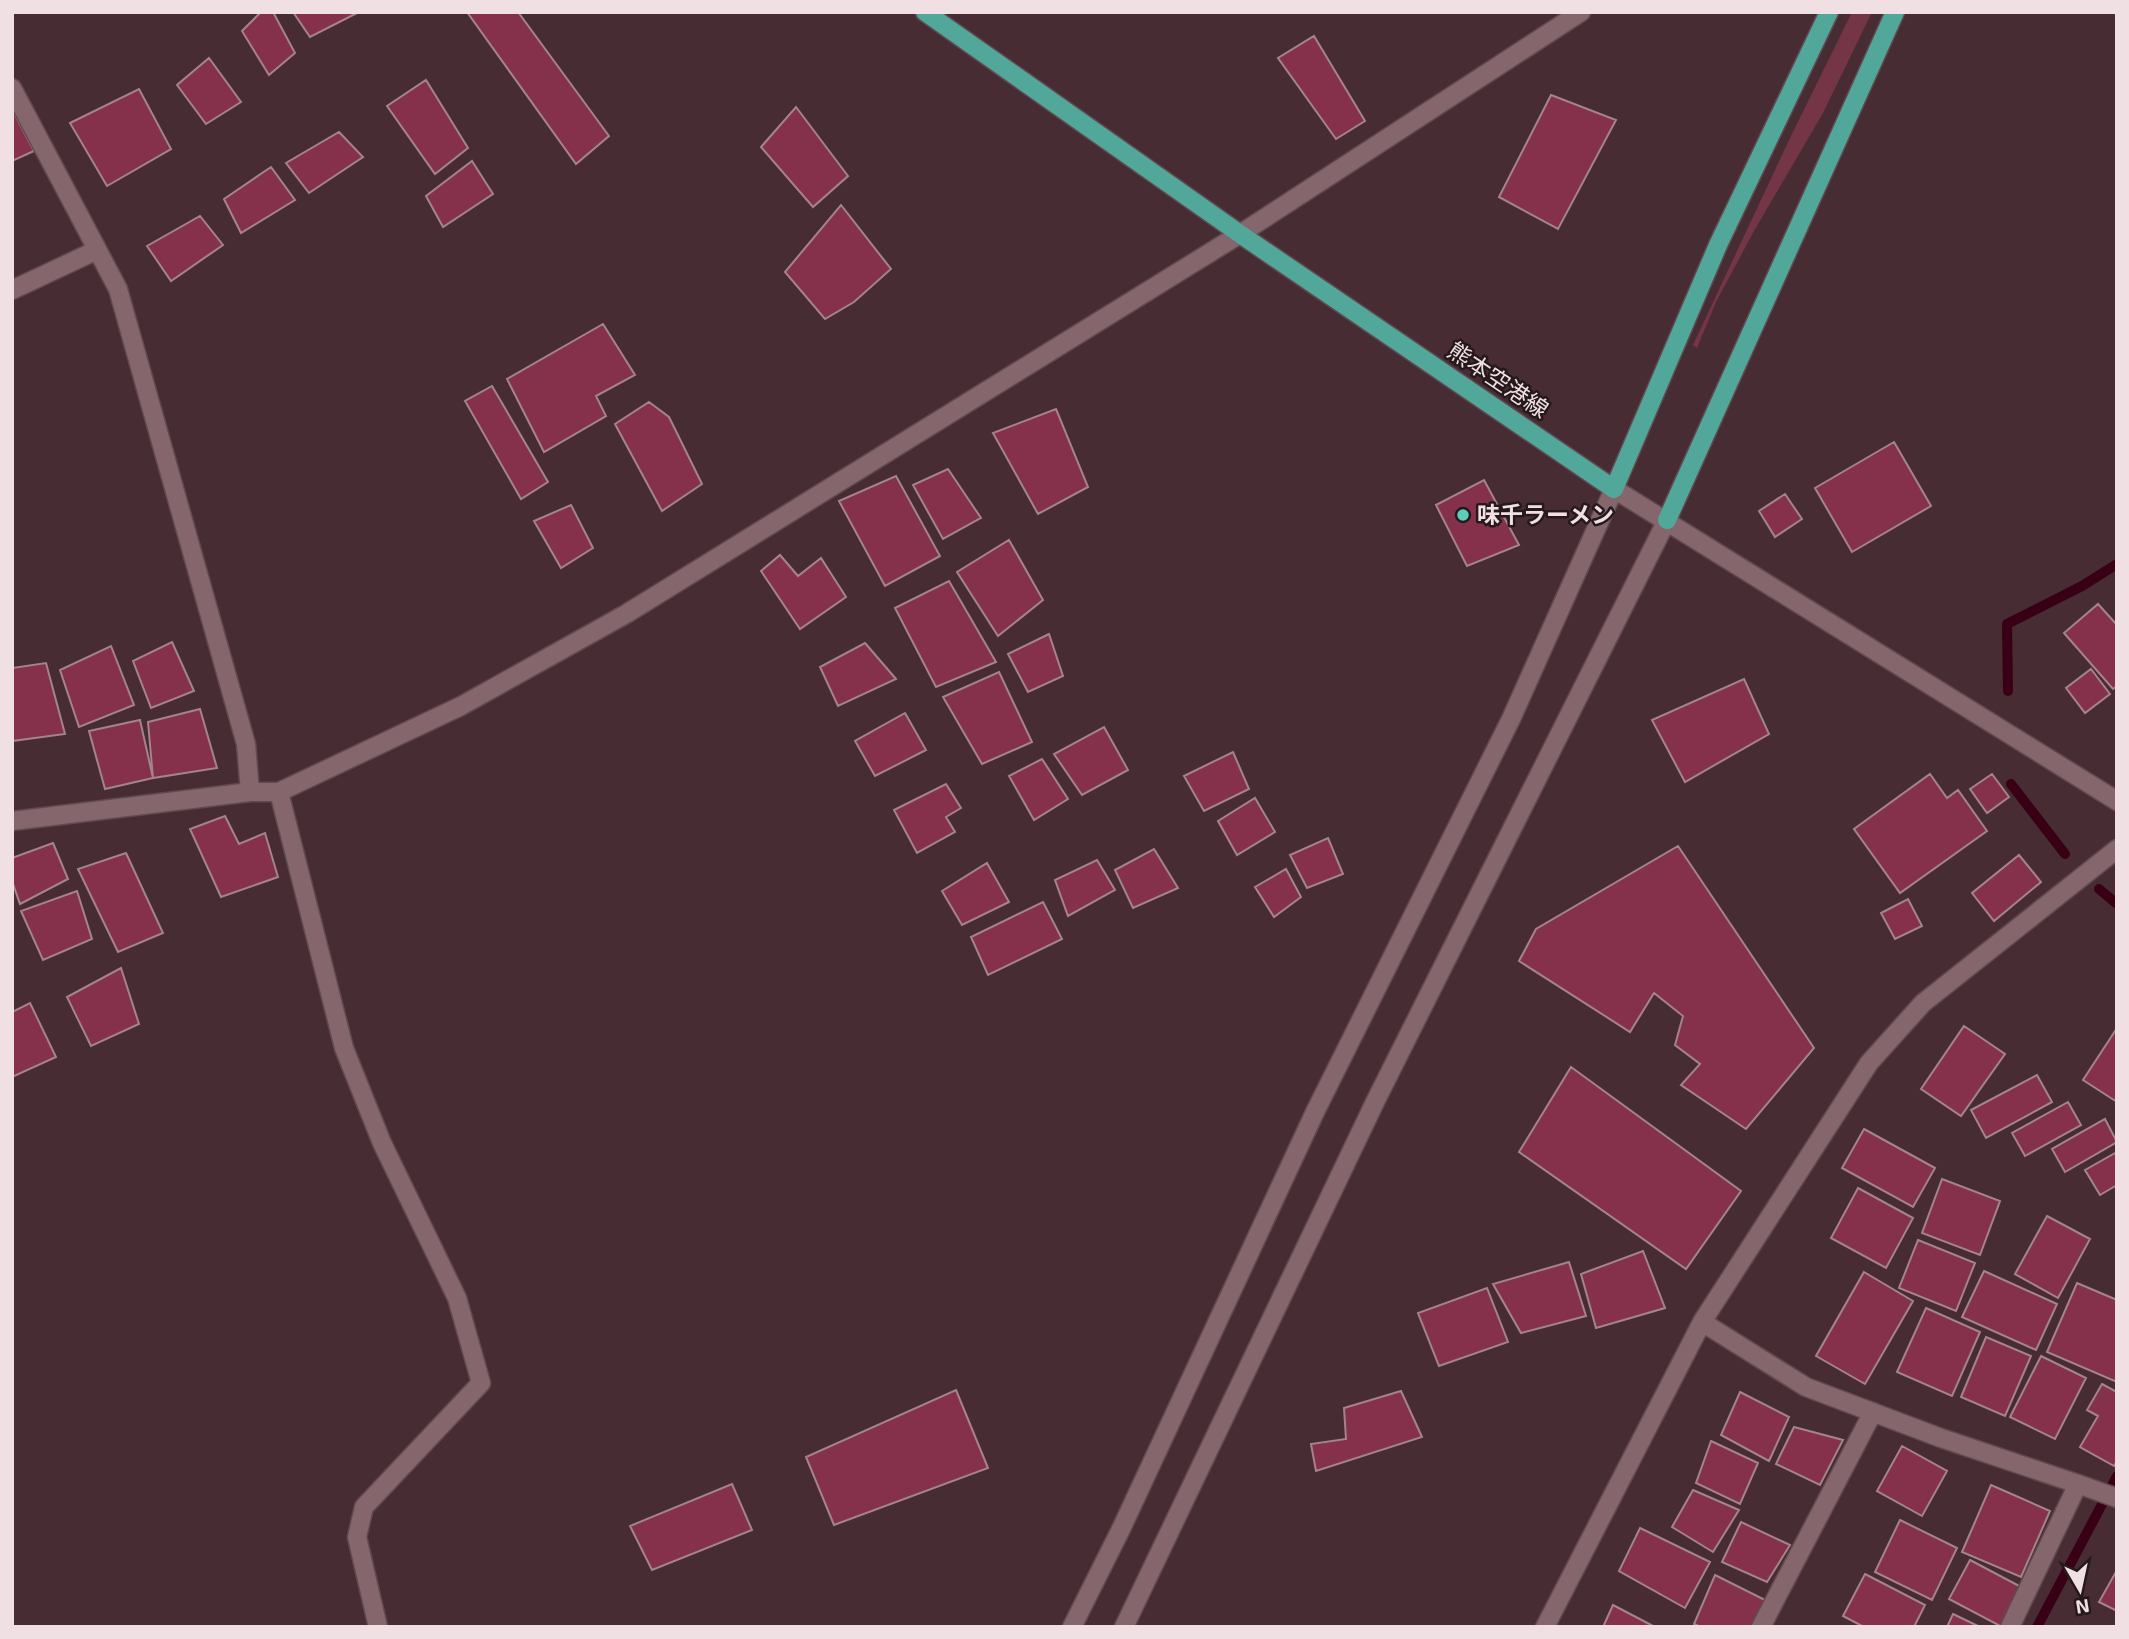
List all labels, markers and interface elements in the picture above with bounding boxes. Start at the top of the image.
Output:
street label: 熊本空港線 [1443,335,1554,423]
place label: 味千ラーメン [1477,500,1614,528]
marker: 味千ラーメン [1455,507,1471,523]
north arrow [2045,1555,2115,1625]
text: N [2074,1595,2091,1620]

